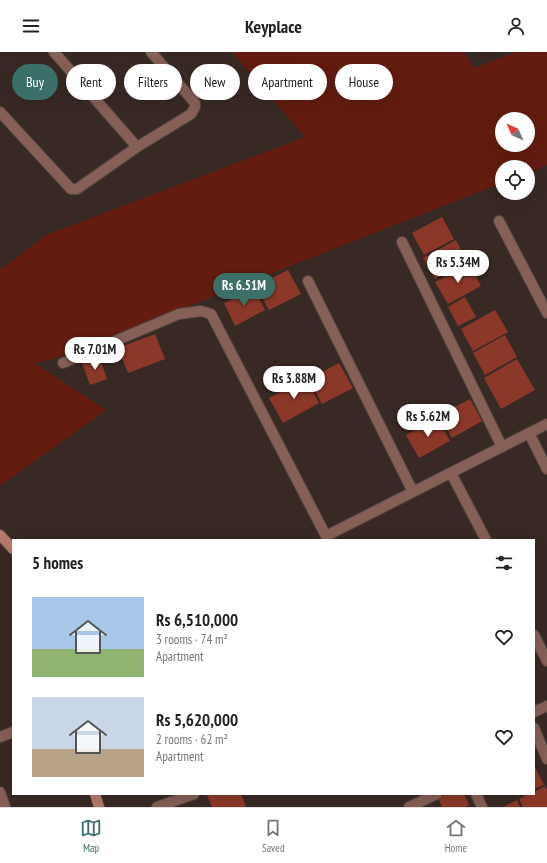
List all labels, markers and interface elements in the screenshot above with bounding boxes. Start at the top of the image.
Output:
icon: menu [20,15,42,37]
text: Keyplace [245,15,302,38]
icon: person [505,15,527,37]
chip: Buy [12,64,58,100]
chip: Rent [66,64,116,100]
chip: Filters [124,64,182,100]
chip: New [190,64,240,100]
chip: Apartment [248,64,327,100]
chip: House [335,64,393,100]
north arrow [495,112,535,152]
map controls [495,112,535,200]
button: locate [495,160,535,200]
pin: Rs 5.34M [417,250,499,284]
text: Rs 5.34M [436,254,480,271]
pin: Rs 6.51M [203,273,285,307]
text: Rs 6.51M [222,277,266,294]
pin: Rs 7.01M [54,337,136,371]
text: Rs 7.01M [74,341,116,358]
pin: Rs 3.88M [253,366,335,400]
text: Rs 3.88M [272,370,316,387]
pin: Rs 5.62M [387,404,469,438]
text: Rs 5.62M [406,408,450,425]
text: 5 homes [32,552,83,574]
icon: filters [493,552,515,574]
text: Rs 6,510,000 [156,609,238,631]
icon: home [64,613,112,661]
icon: heart [493,626,515,648]
text: 3 rooms · 74 m² [156,631,228,648]
text: Apartment [156,648,204,665]
text: Rs 5,620,000 [156,709,238,731]
icon: home [64,713,112,761]
icon: heart [493,726,515,748]
text: 2 rooms · 62 m² [156,731,228,748]
text: Apartment [156,748,204,765]
tab: Map [80,817,102,855]
tab: Saved [262,817,285,855]
tab: Home [445,817,467,855]

